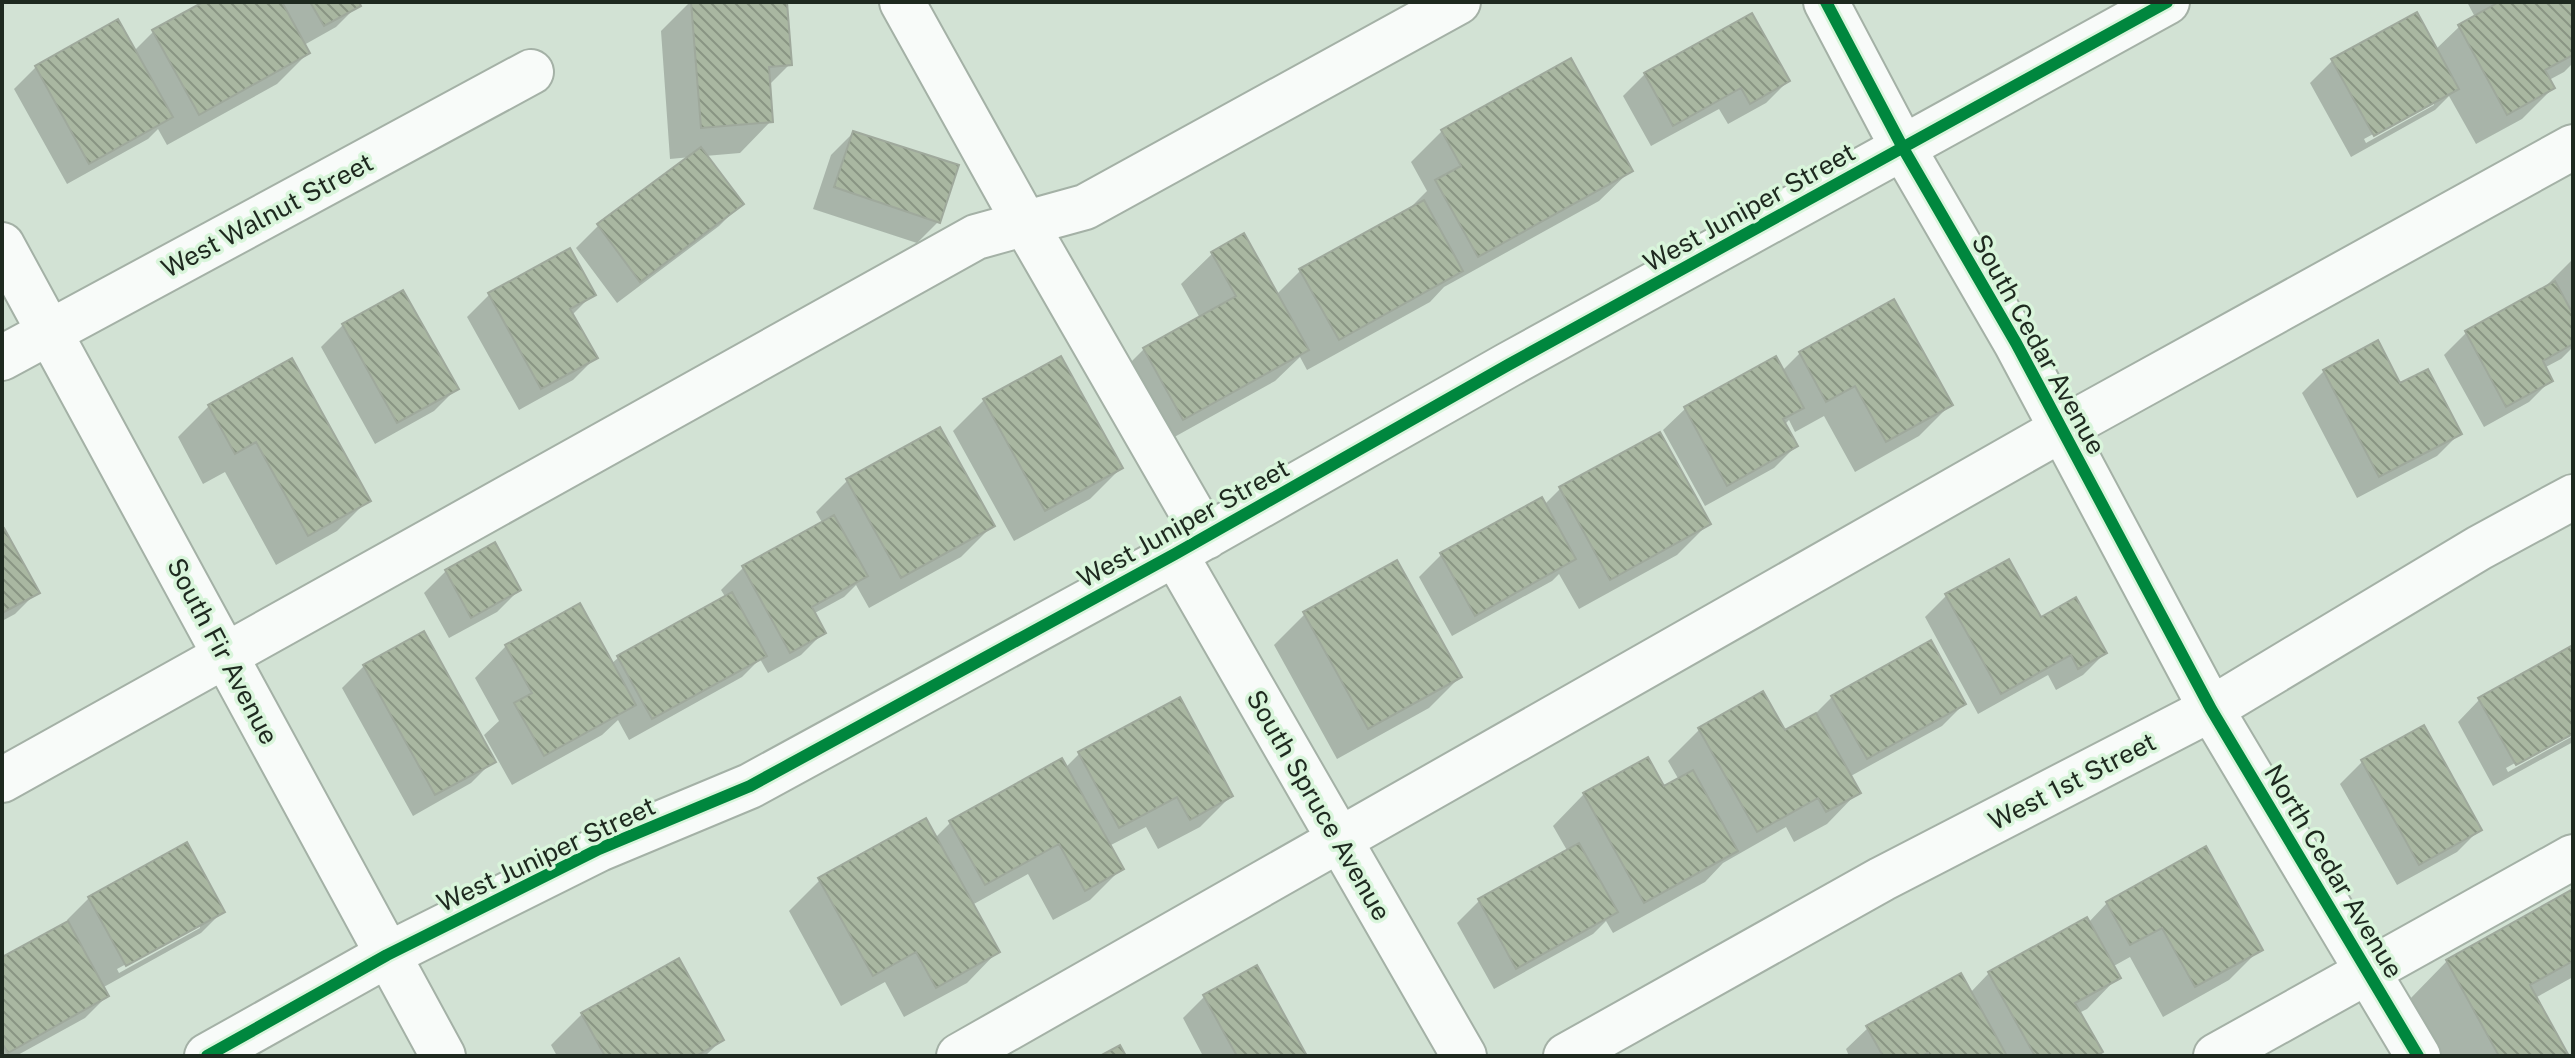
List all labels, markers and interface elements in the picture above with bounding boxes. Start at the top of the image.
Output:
street label: West Juniper Street [1638,136,1860,278]
street label: West Walnut Street [156,146,378,284]
street label: South Cedar Avenue [1966,229,2112,459]
street label: West Juniper Street [1072,452,1294,594]
street label: South Fir Avenue [161,553,285,749]
street label: South Spruce Avenue [1240,684,1398,926]
street label: West 1st Street [1983,726,2161,836]
street label: North Cedar Avenue [2258,759,2410,983]
street label: West Juniper Street [432,790,660,918]

